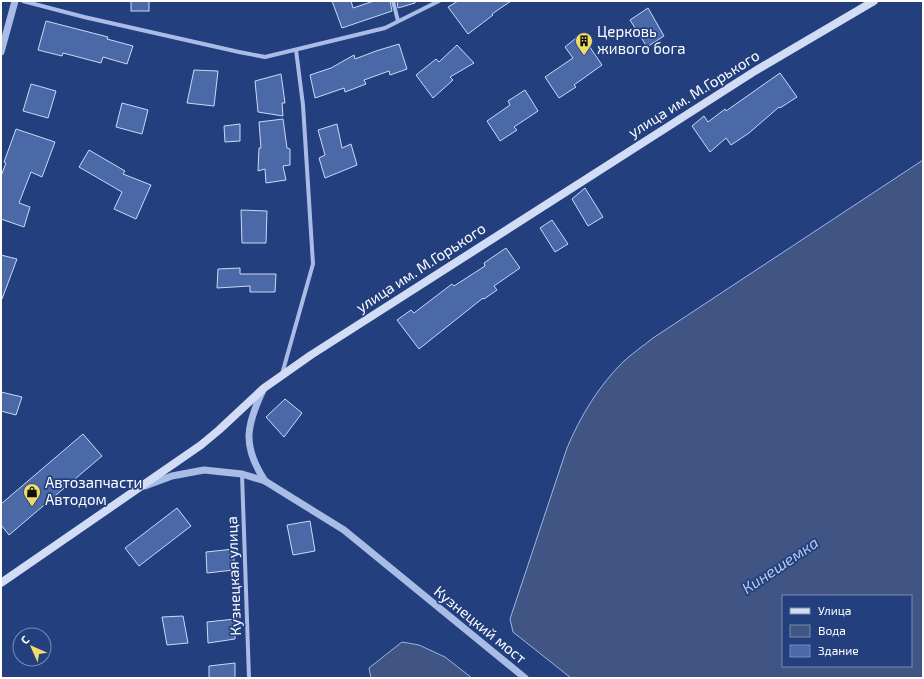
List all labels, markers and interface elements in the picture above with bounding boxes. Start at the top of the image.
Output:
place label: Церковь живого бога [597,22,686,57]
building icon: Церковь живого бога [574,31,594,56]
street label: улица им. М.Горького [625,46,763,142]
street label: улица им. М.Горького [352,218,489,317]
place label: Автозапчасти Автодом [45,473,142,508]
shop icon: Автозапчасти Автодом [22,482,42,507]
street label: Кузнецкая улица [222,516,245,636]
water label: Кинешемка [738,532,822,597]
street label: Кузнецкий мост [430,582,530,668]
legend [782,595,912,667]
text: Улица [818,603,851,617]
text: Вода [818,623,846,637]
north arrow [12,627,52,667]
text: С [18,632,32,646]
text: Здание [818,643,859,657]

